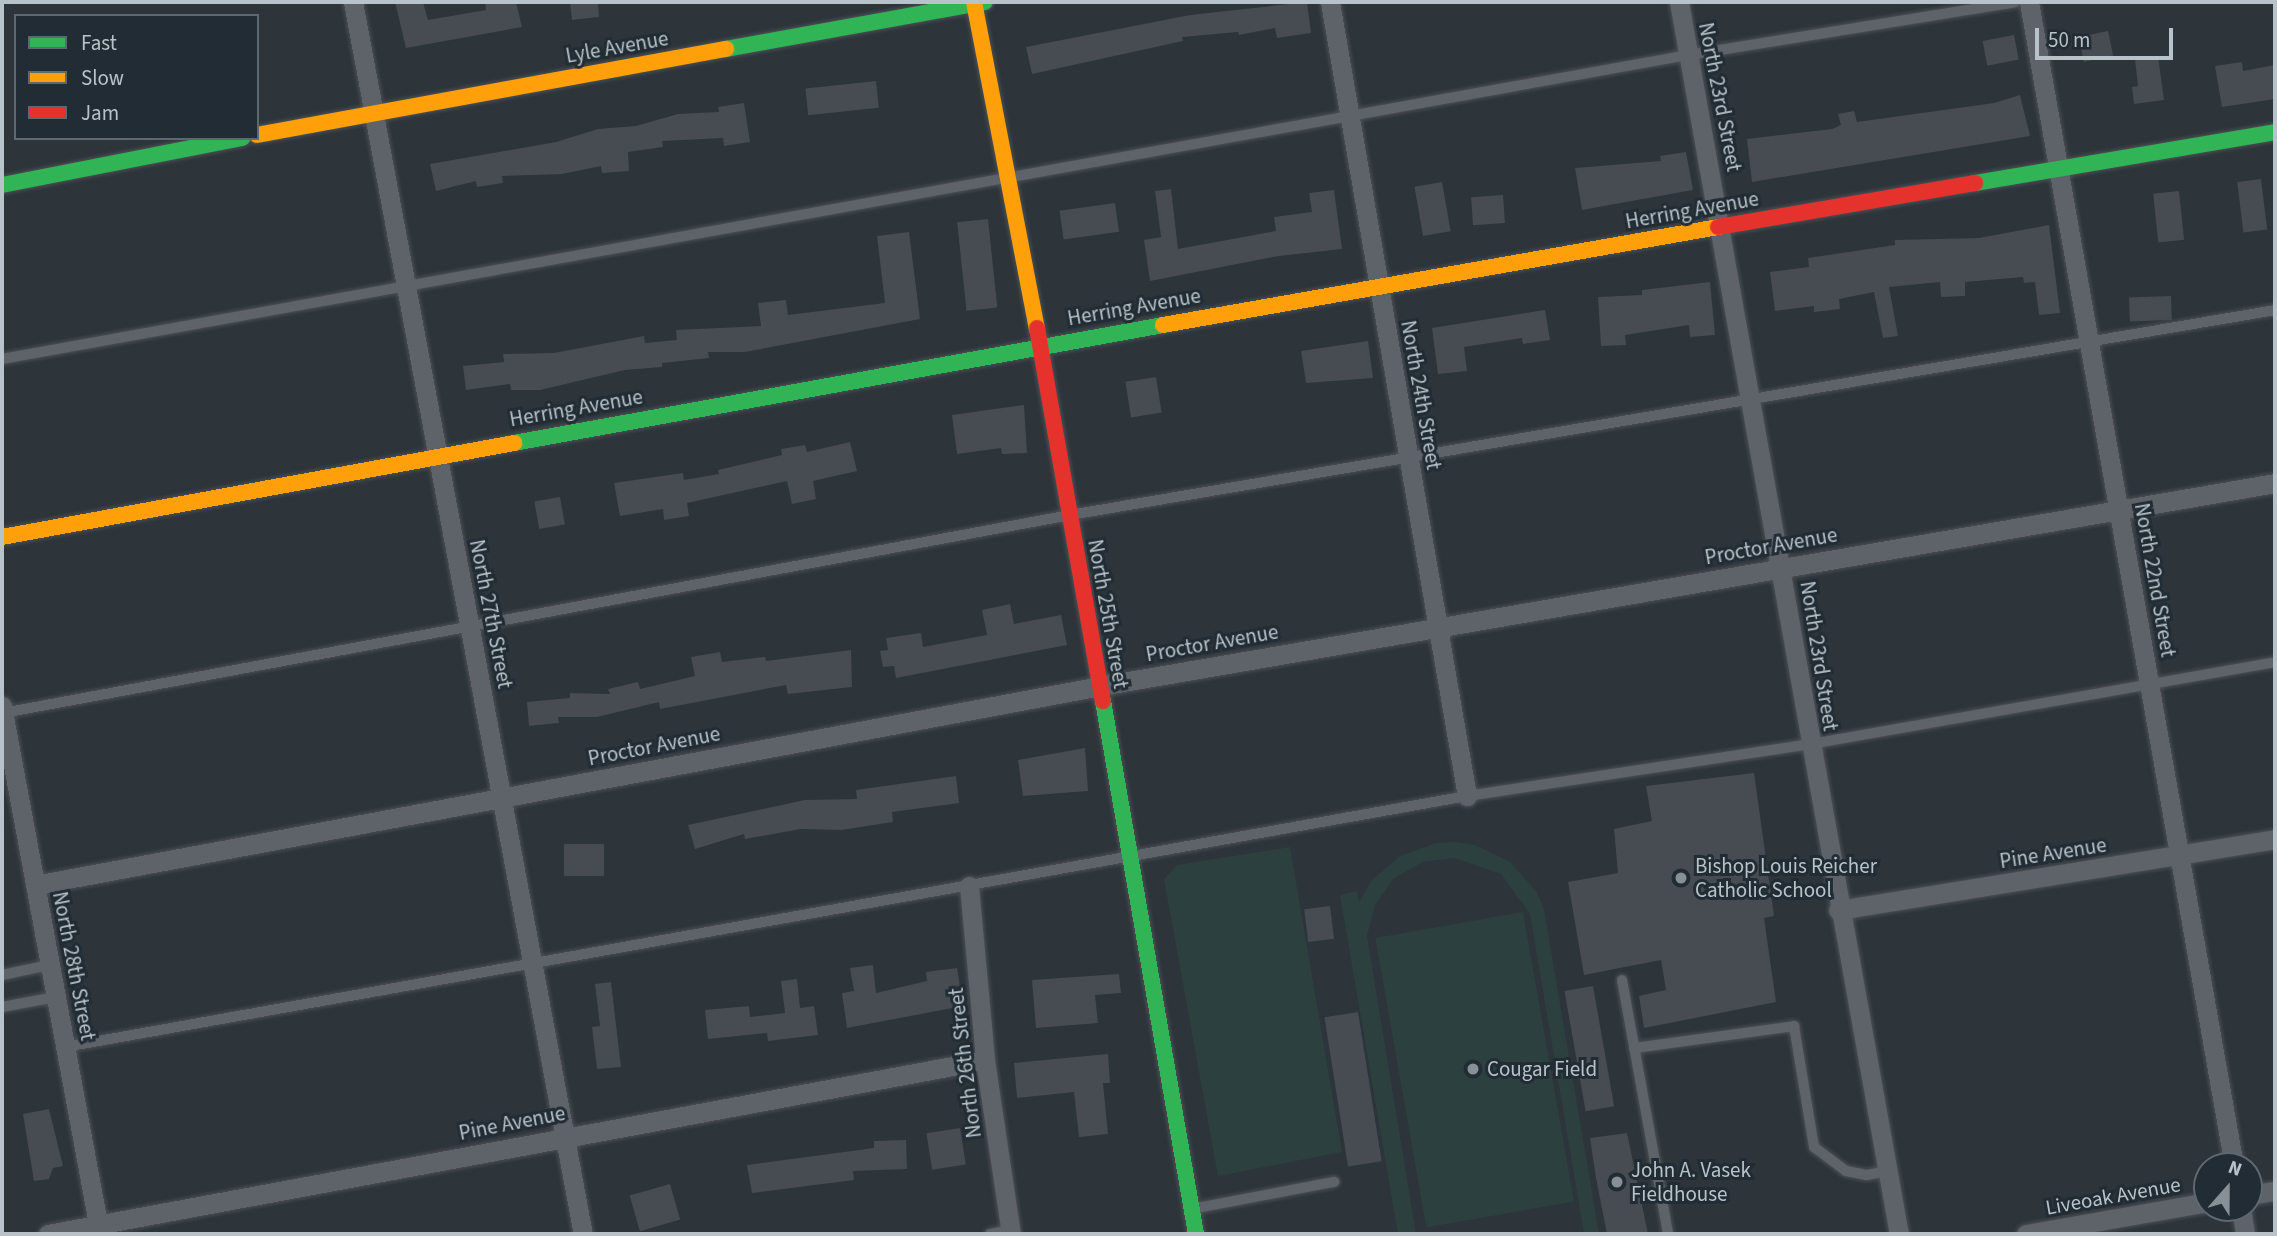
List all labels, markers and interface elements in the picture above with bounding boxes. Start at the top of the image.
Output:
legend [14,14,259,140]
scale bar [2039,14,2177,58]
street label: North 23rd Street [1693,20,1747,174]
text: 50 m [2048,25,2090,55]
street label: Lyle Avenue [564,26,670,68]
text: Fast [81,28,117,58]
text: Slow [81,63,124,93]
text: Jam [81,98,119,128]
street label: Herring Avenue [1623,186,1761,234]
street label: Herring Avenue [1065,283,1203,331]
street label: North 24th Street [1395,318,1447,472]
street label: Herring Avenue [507,384,645,432]
street label: North 22nd Street [2129,501,2181,659]
street label: Proctor Avenue [1703,522,1839,570]
street label: North 27th Street [464,537,518,691]
street label: North 25th Street [1082,537,1134,691]
street label: North 23rd Street [1795,579,1843,733]
street label: Proctor Avenue [1144,619,1280,667]
street label: Proctor Avenue [586,721,722,771]
street label: Pine Avenue [1998,832,2108,874]
place label: Bishop Louis Reicher Catholic School [1695,853,1877,903]
marker: Bishop Louis Reicher Catholic School [1673,870,1689,886]
street label: North 28th Street [47,889,101,1043]
street label: North 26th Street [943,986,987,1140]
place label: Cougar Field [1487,1056,1597,1082]
marker: Cougar Field [1465,1061,1481,1077]
street label: Pine Avenue [457,1100,567,1146]
north arrow [2193,1152,2263,1222]
text: N [2224,1154,2246,1184]
place label: John A. Vasek Fieldhouse [1631,1157,1751,1207]
street label: Liveoak Avenue [2044,1172,2182,1220]
marker: John A. Vasek Fieldhouse [1609,1174,1625,1190]

